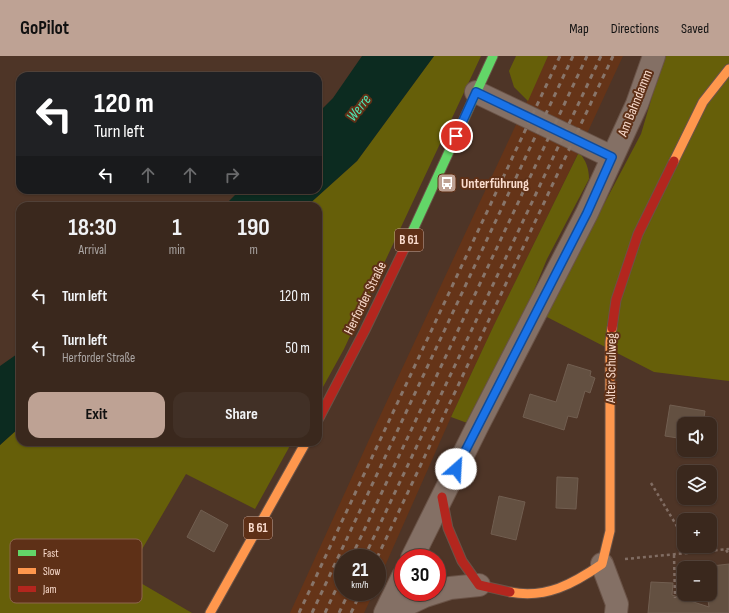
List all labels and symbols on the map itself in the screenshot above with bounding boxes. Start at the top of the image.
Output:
street label: Am Bahndamm [614,67,656,140]
water label: Werre [343,91,376,125]
pin [439,119,473,153]
bus stop icon: Unterführung [436,172,458,194]
place label: Unterführung [461,175,529,192]
road number: B 61 [395,229,423,251]
street label: Herforder Straße [340,259,390,337]
street label: Alter Schulweg [602,333,620,404]
position arrow [435,448,477,490]
road number: B 61 [244,517,272,539]
legend [10,539,142,603]
text: Fast [43,547,59,560]
speed limit sign: 30 [394,549,446,601]
text: Slow [43,565,60,578]
text: Jam [42,583,57,596]

